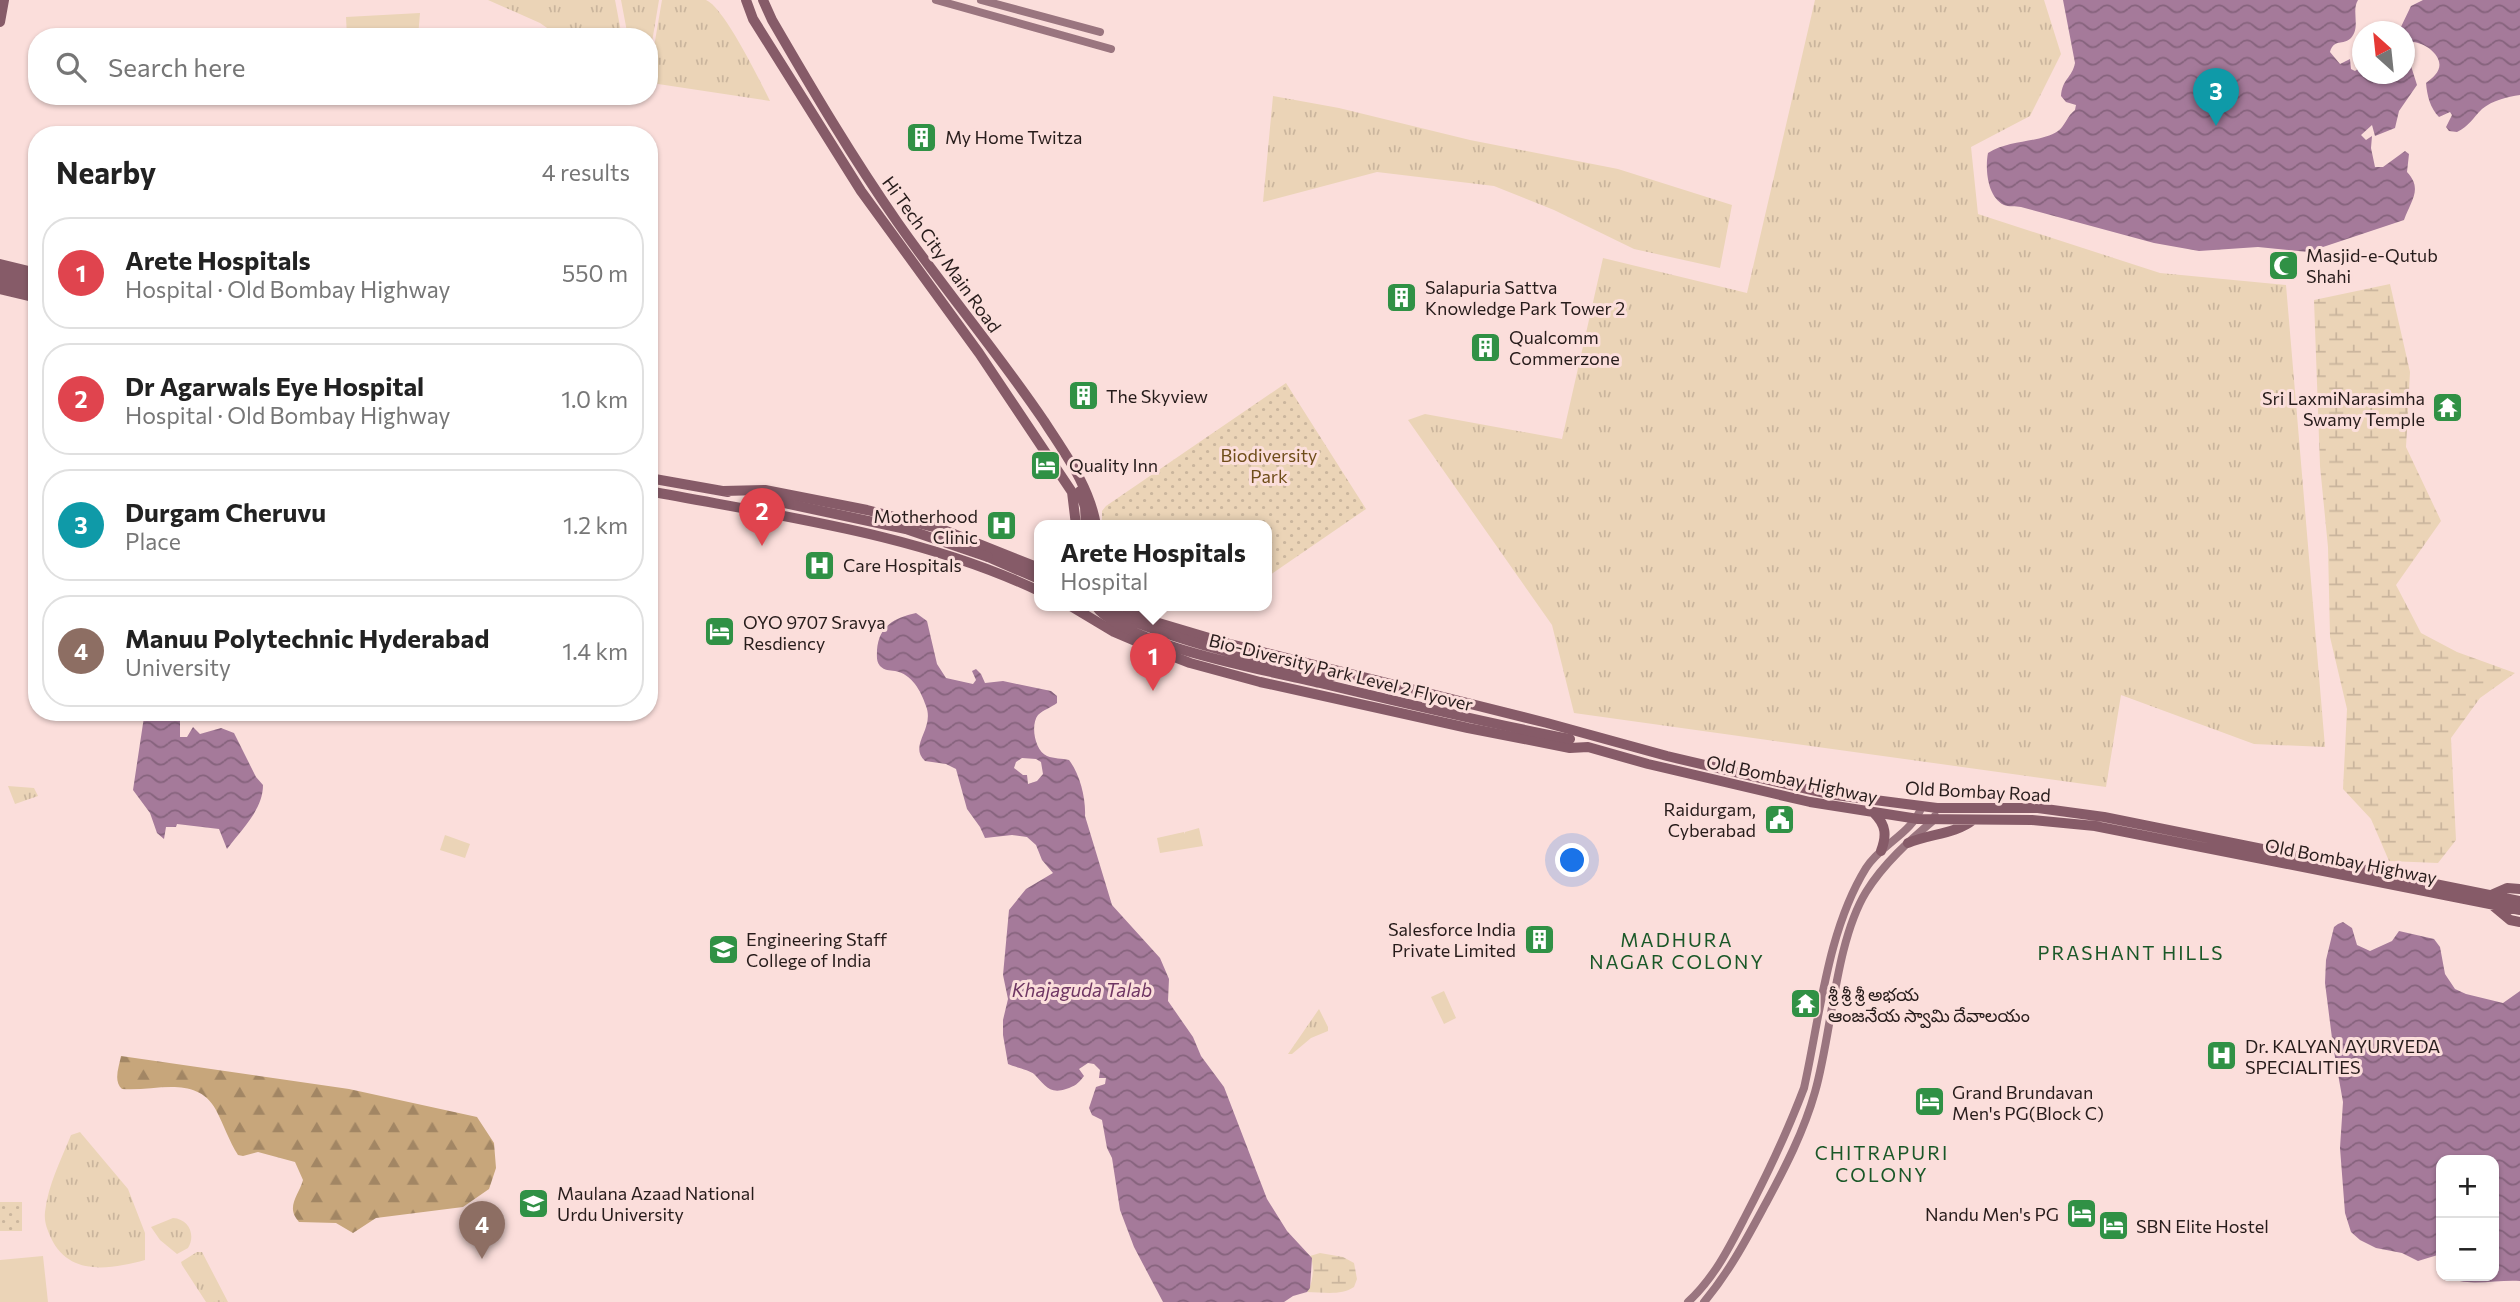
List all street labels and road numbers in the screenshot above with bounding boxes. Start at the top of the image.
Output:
street label: Hi Tech City Main Road [878,172,1006,336]
street label: Bio-Diversity Park Level 2 Flyover [1207,629,1475,715]
street label: Old Bombay Highway [1704,750,1880,808]
street label: Old Bombay Road [1905,776,2051,806]
street label: Old Bombay Highway [2263,834,2439,888]

